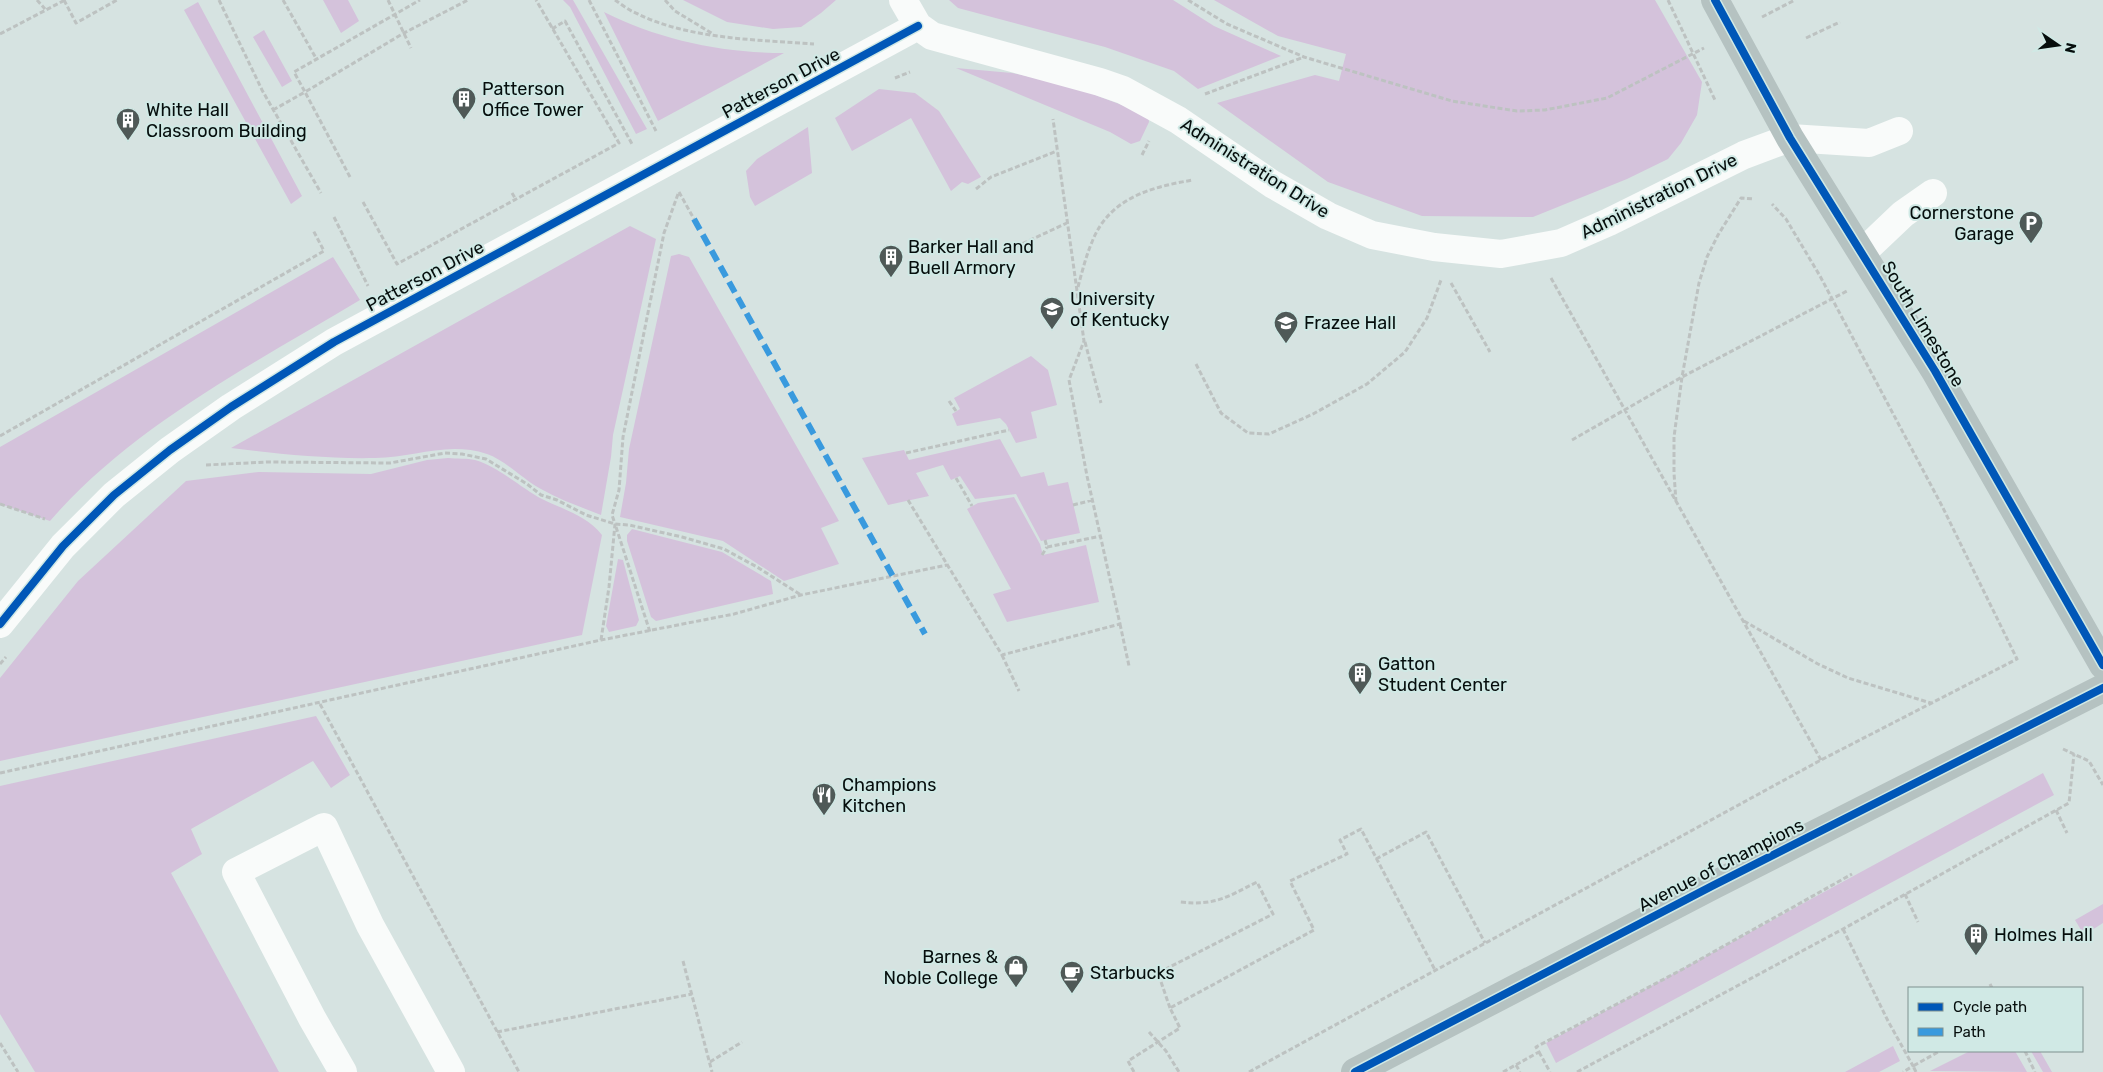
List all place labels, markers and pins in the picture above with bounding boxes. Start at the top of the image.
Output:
place label: Patterson Office Tower [482,78,584,121]
building icon: Patterson Office Tower [451,86,477,120]
place label: White Hall Classroom Building [146,99,307,142]
building icon: White Hall Classroom Building [115,107,141,141]
place label: Cornerstone Garage [1909,202,2014,245]
parking icon: Cornerstone Garage [2018,210,2044,244]
place label: Barker Hall and Buell Armory [908,236,1034,279]
building icon: Barker Hall and Buell Armory [878,244,904,278]
place label: University of Kentucky [1070,288,1169,331]
school or university icon: University of Kentucky [1039,296,1065,330]
school or university icon: Frazee Hall [1273,310,1299,344]
place label: Frazee Hall [1304,312,1396,334]
place label: Gatton Student Center [1378,653,1507,696]
building icon: Gatton Student Center [1347,661,1373,695]
place label: Champions Kitchen [842,774,936,817]
restaurant icon: Champions Kitchen [811,782,837,816]
building icon: Holmes Hall [1963,922,1989,956]
place label: Holmes Hall [1994,924,2093,946]
place label: Barnes & Noble College [884,946,999,989]
shop icon: Barnes & Noble College [1003,954,1029,988]
cafe icon: Starbucks [1059,960,1085,994]
place label: Starbucks [1090,962,1175,984]

